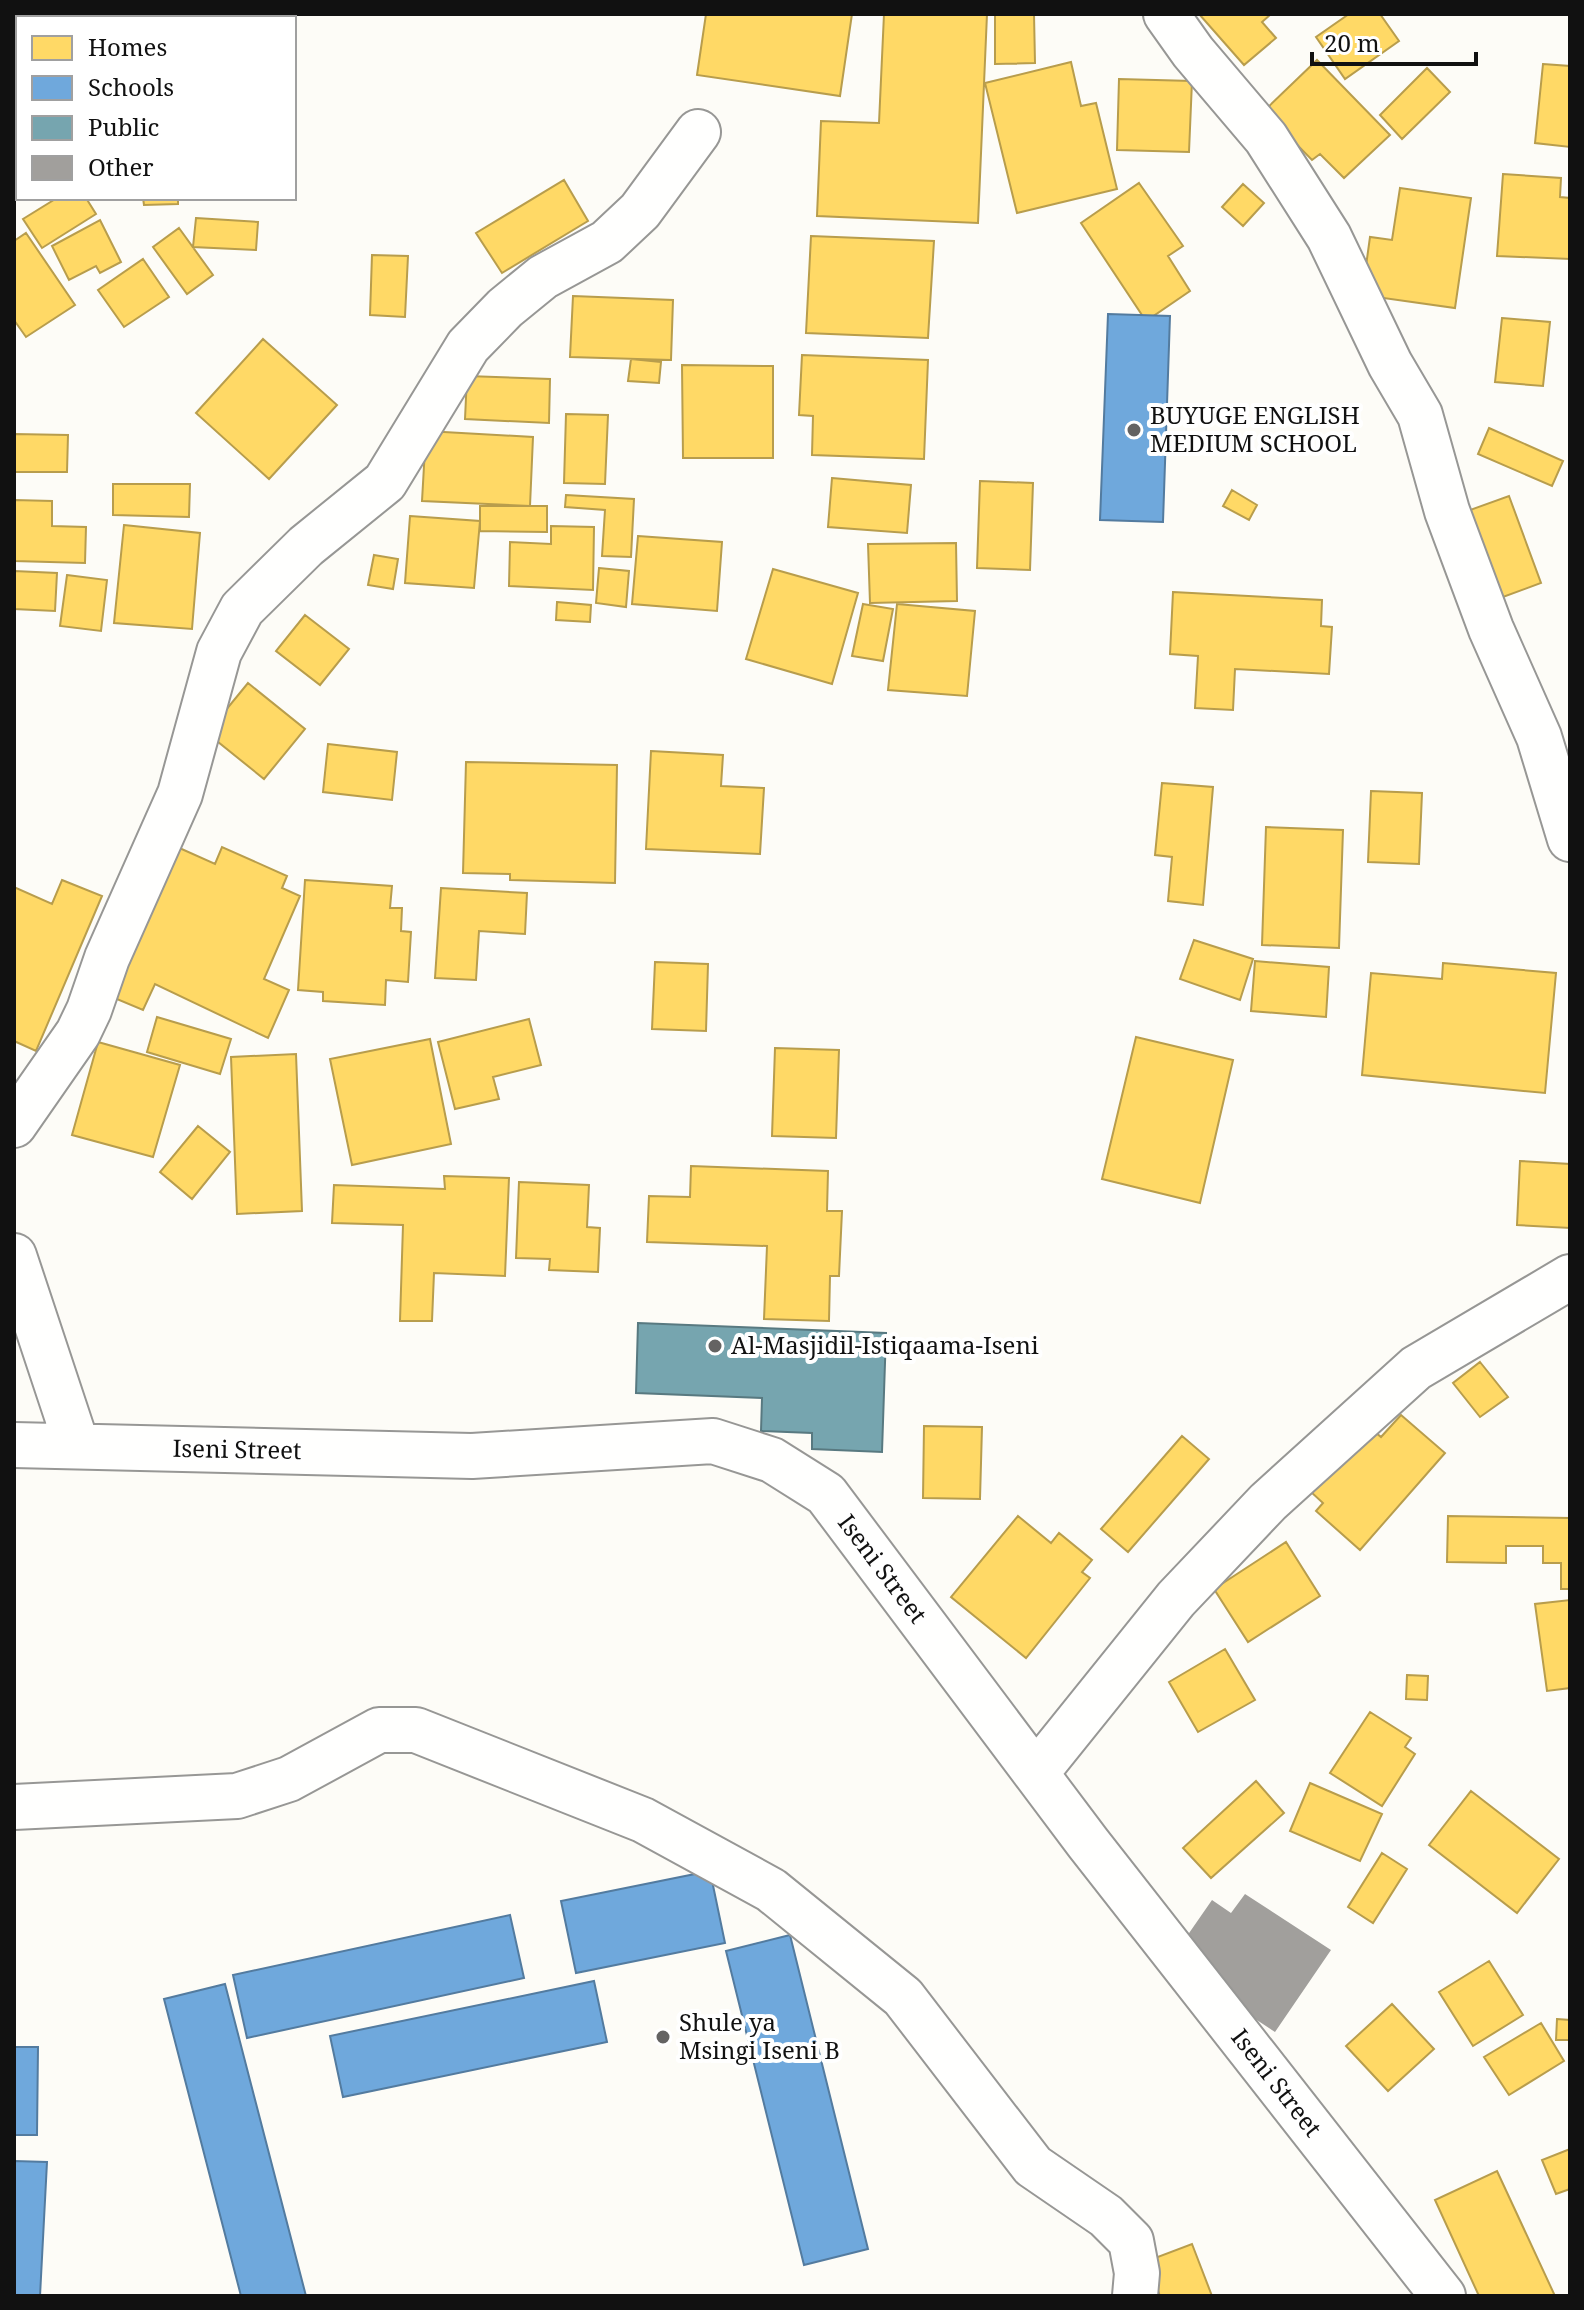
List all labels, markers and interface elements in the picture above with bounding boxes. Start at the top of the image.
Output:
legend [16,16,296,200]
scale bar [1312,16,1476,66]
text: 20 m [1324,26,1380,59]
text: Homes [88,30,167,63]
text: Schools [88,70,174,103]
text: Public [88,110,159,143]
text: Other [88,150,154,183]
place label: BUYUGE ENGLISH MEDIUM SCHOOL [1150,398,1360,459]
marker: BUYUGE ENGLISH MEDIUM SCHOOL [1125,421,1143,439]
place label: Al-Masjidil-Istiqaama-Iseni [731,1328,1039,1361]
marker: Al-Masjidil-Istiqaama-Iseni [706,1337,724,1355]
street label: Iseni Street [172,1431,302,1466]
street label: Iseni Street [831,1507,935,1629]
place label: Shule ya Msingi Iseni B [679,2005,840,2066]
street label: Iseni Street [1225,2021,1330,2143]
marker: Shule ya Msingi Iseni B [654,2028,672,2046]

